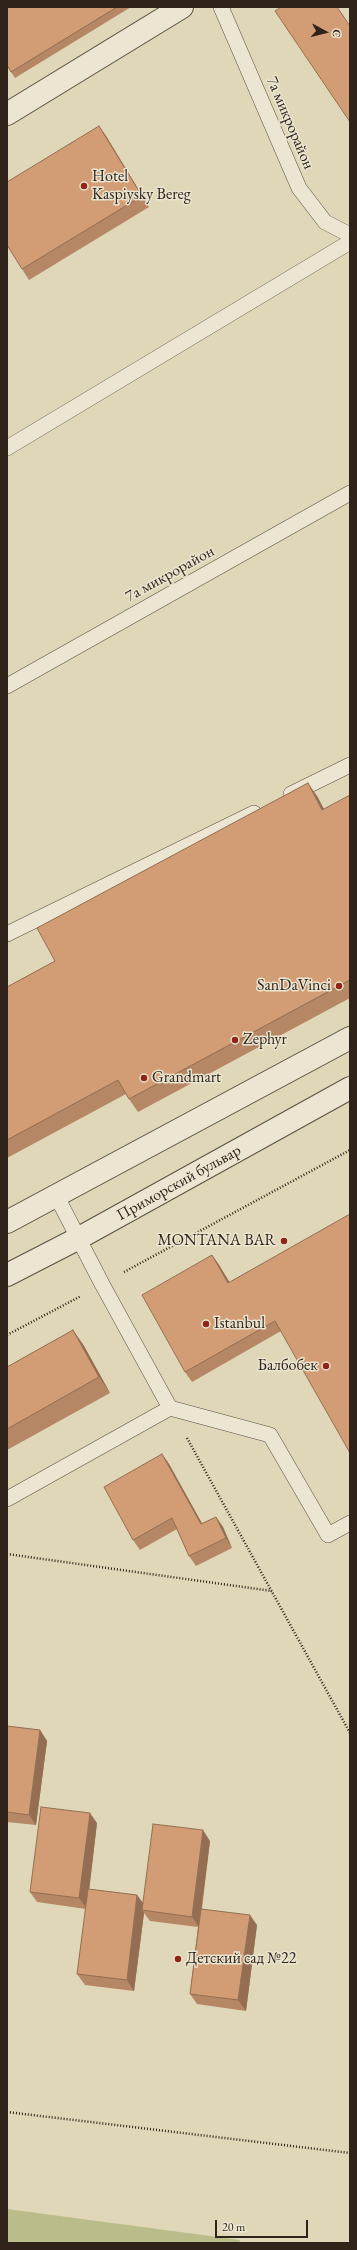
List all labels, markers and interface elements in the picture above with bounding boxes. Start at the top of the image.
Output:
north arrow [305,12,345,52]
text: С [329,29,344,38]
street label: 7а микрорайон [262,74,318,172]
place label: Hotel Kaspiysky Bereg [92,167,191,205]
marker: Hotel Kaspiysky Bereg [79,181,89,191]
street label: 7а микрорайон [122,542,218,606]
place label: SanDaVinci [257,976,331,996]
marker: SanDaVinci [334,981,344,991]
place label: Zephyr [243,1030,287,1050]
marker: Zephyr [230,1035,240,1045]
place label: Grandmart [152,1068,221,1088]
marker: Grandmart [139,1073,149,1083]
street label: Приморский бульвар [113,1141,245,1225]
place label: MONTANA BAR [157,1231,276,1251]
marker: MONTANA BAR [279,1236,289,1246]
place label: Istanbul [214,1314,265,1334]
marker: Istanbul [201,1319,211,1329]
place label: Балбобек [258,1356,318,1376]
marker: Балбобек [321,1361,331,1371]
place label: Детский сад №22 [186,1949,296,1969]
marker: Детский сад №22 [173,1954,183,1964]
scale bar [217,2212,310,2238]
text: 20 m [222,2219,245,2235]

